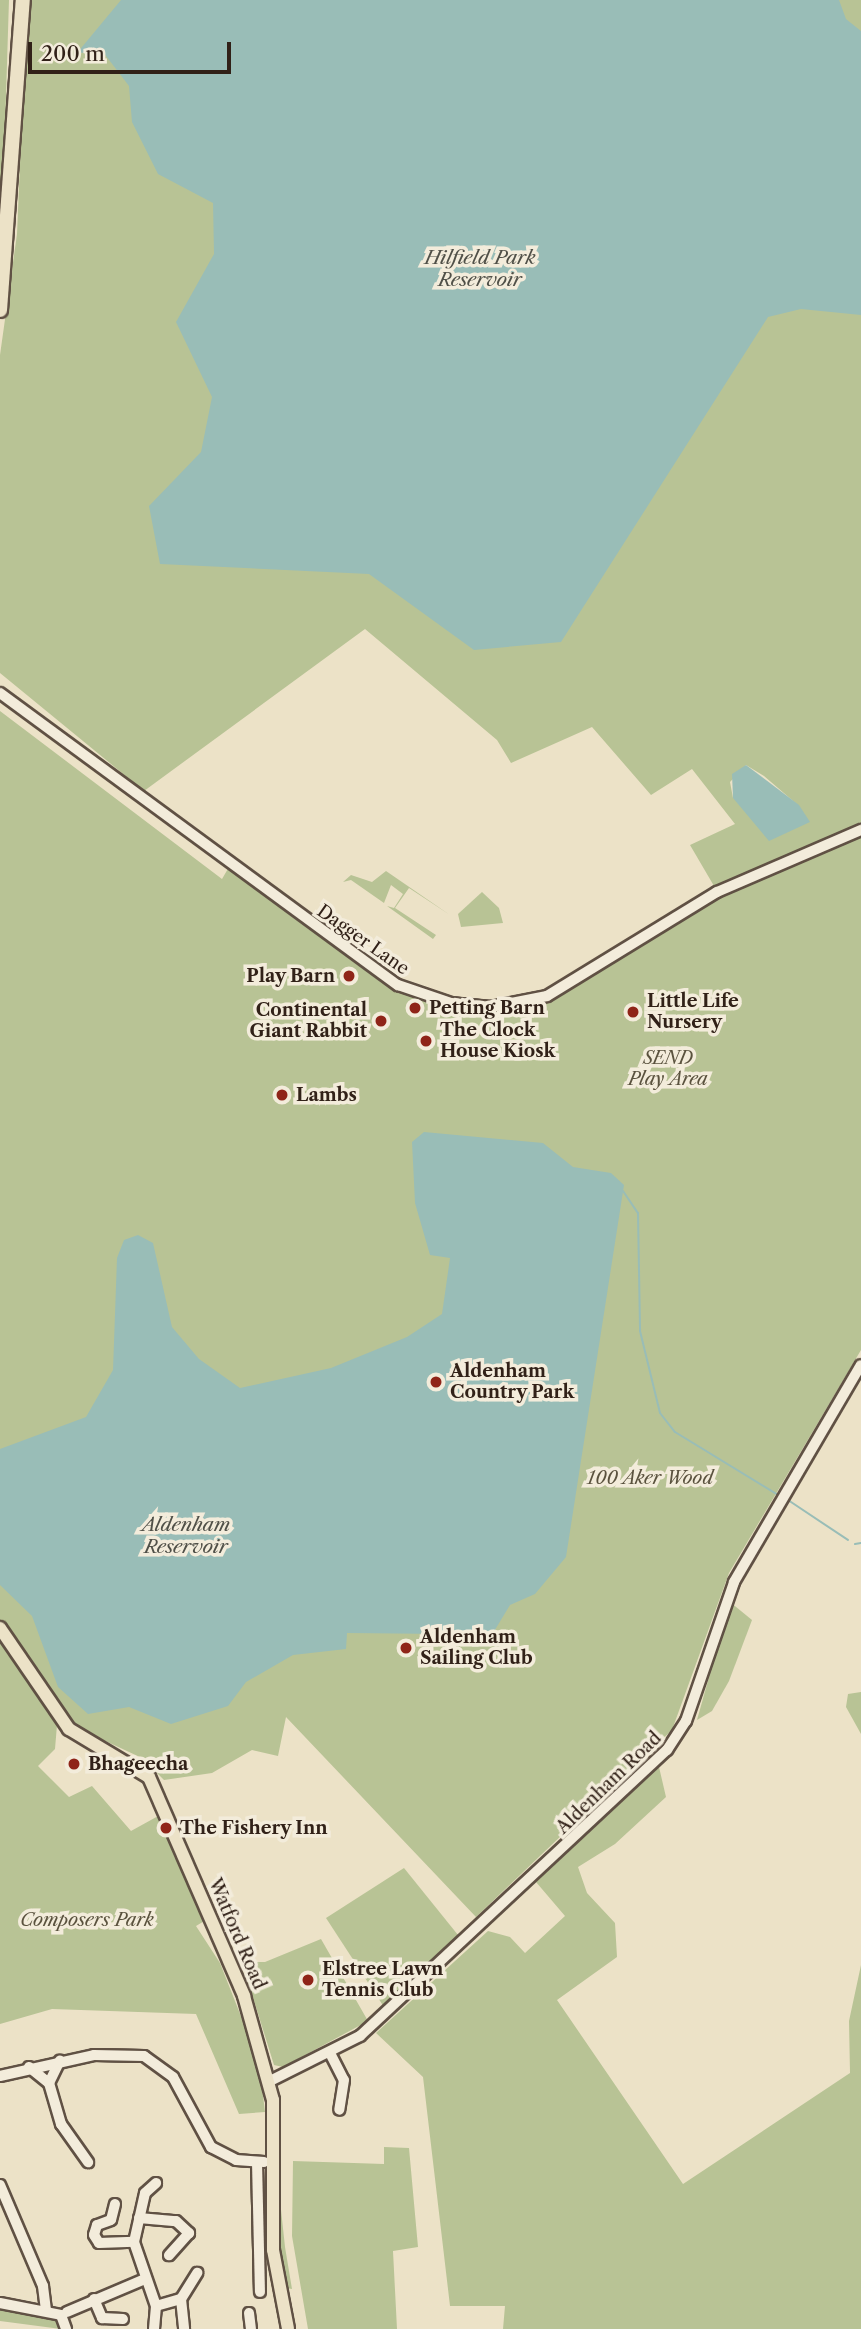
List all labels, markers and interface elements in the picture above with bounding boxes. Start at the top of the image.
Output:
scale bar [32,28,234,72]
text: 200 m [41,41,105,66]
water label: Hilfield Park Reservoir [424,247,536,291]
street label: Dagger Lane [313,900,413,980]
place label: Play Barn [246,965,335,987]
marker: Play Barn [341,968,357,984]
place label: Little Life Nursery [647,991,739,1034]
place label: Petting Barn [429,997,545,1019]
place label: Continental Giant Rabbit [250,1000,367,1042]
marker: Petting Barn [407,1000,423,1016]
marker: Little Life Nursery [625,1004,641,1020]
marker: Continental Giant Rabbit [373,1013,389,1029]
place label: The Clock House Kiosk [440,1020,555,1062]
marker: The Clock House Kiosk [418,1033,434,1049]
park label: SEND Play Area [628,1048,708,1090]
place label: Lambs [296,1084,357,1106]
marker: Lambs [274,1087,290,1103]
place label: Aldenham Country Park [450,1361,575,1404]
marker: Aldenham Country Park [428,1374,444,1390]
park label: 100 Aker Wood [587,1467,713,1489]
water label: Aldenham Reservoir [142,1514,230,1558]
place label: Aldenham Sailing Club [420,1627,533,1670]
marker: Aldenham Sailing Club [398,1640,414,1656]
street label: Aldenham Road [552,1727,666,1839]
place label: Bhageecha [88,1753,189,1775]
marker: Bhageecha [66,1756,82,1772]
place label: The Fishery Inn [180,1817,328,1839]
marker: The Fishery Inn [158,1820,174,1836]
street label: Watford Road [204,1875,270,1993]
park label: Composers Park [20,1909,154,1931]
place label: Elstree Lawn Tennis Club [322,1959,443,2002]
marker: Elstree Lawn Tennis Club [300,1972,316,1988]

